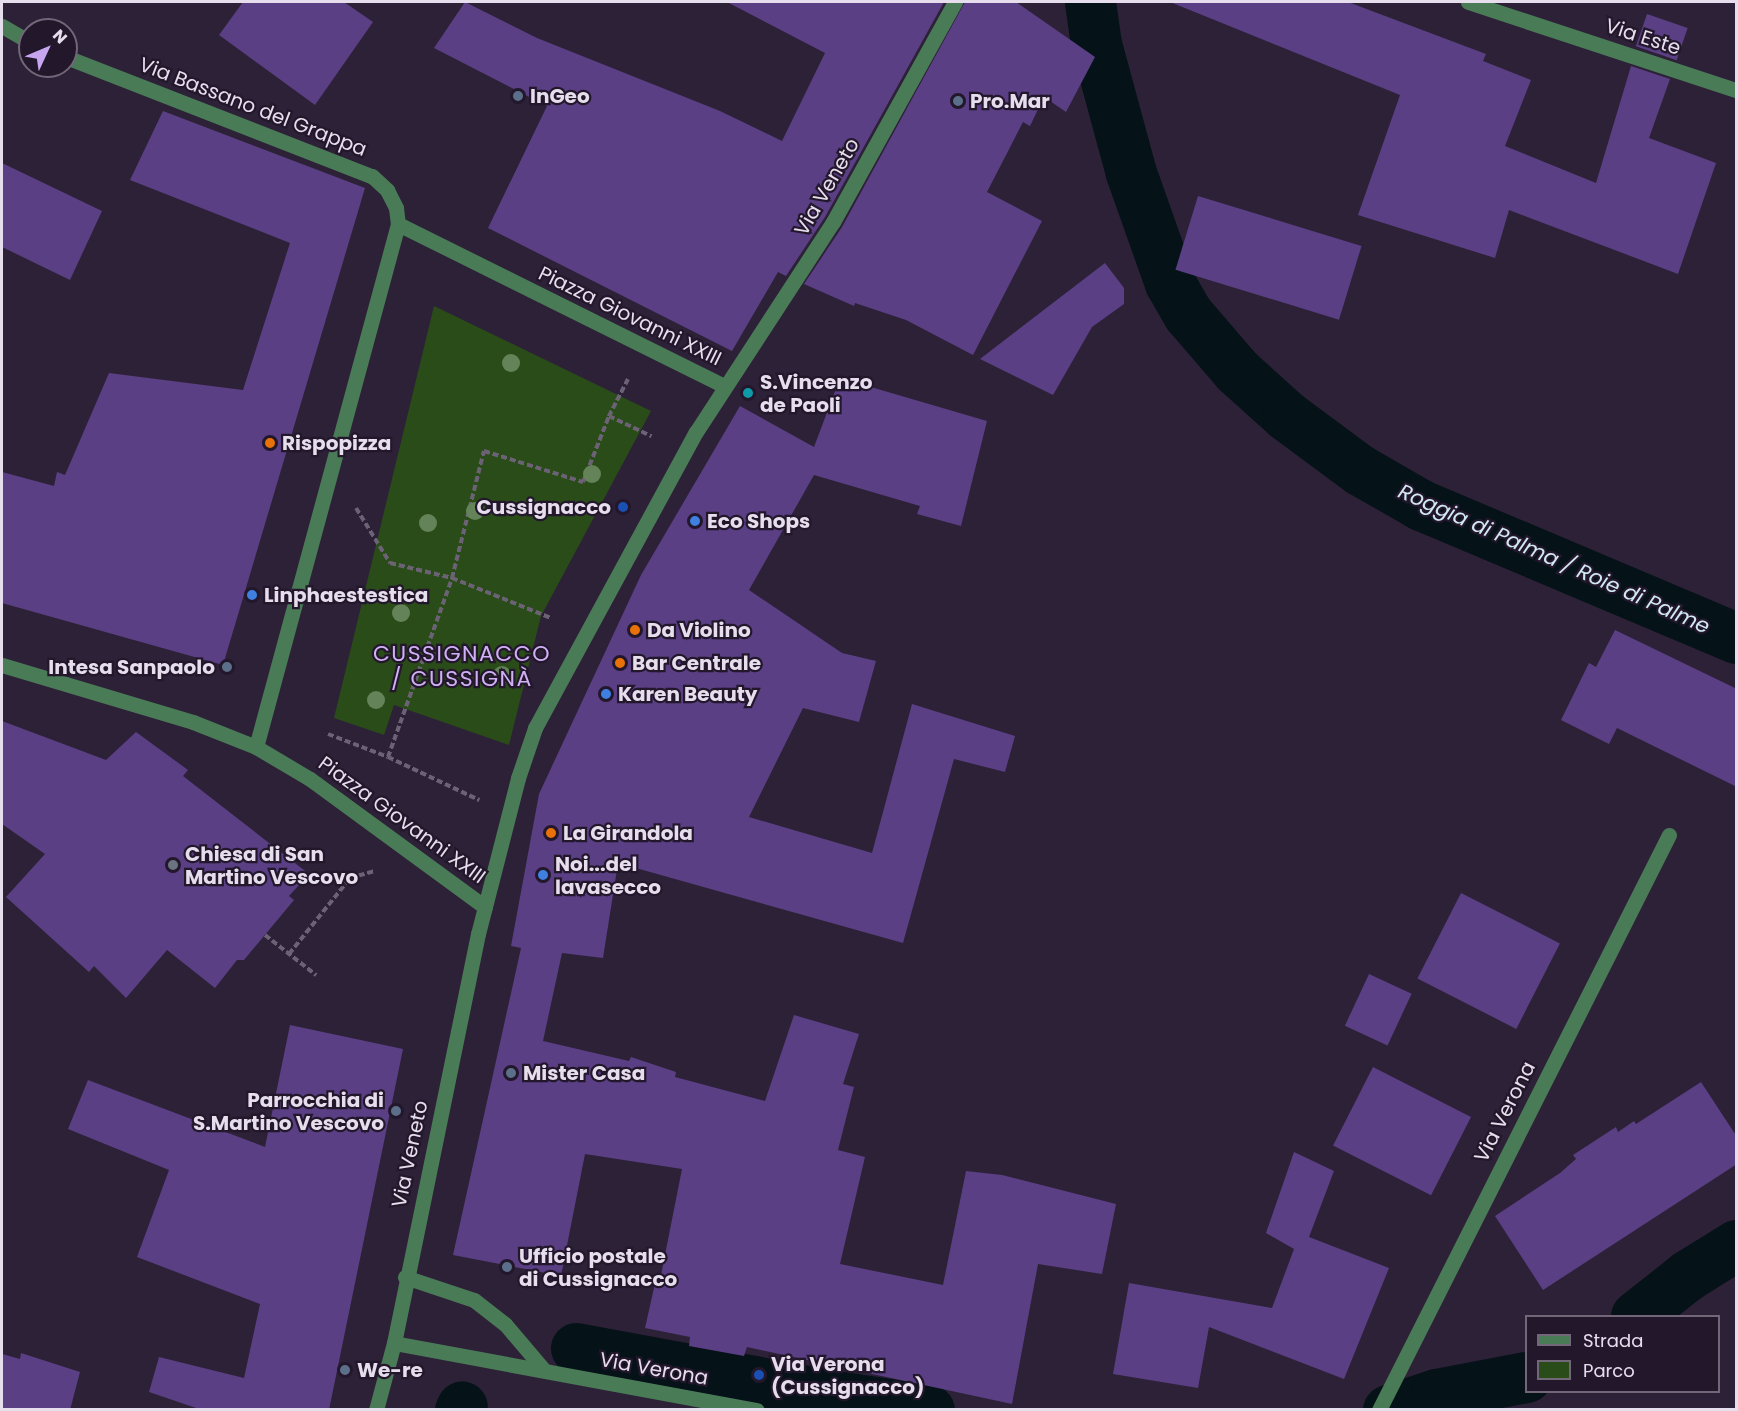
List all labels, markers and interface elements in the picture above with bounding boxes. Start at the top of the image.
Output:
street label: Via Este [1602,14,1684,60]
north arrow [18,18,78,78]
text: N [47,24,72,49]
street label: Via Bassano del Grappa [136,52,370,162]
place label: InGeo [530,84,590,108]
marker: InGeo [511,89,525,103]
place label: Pro.Mar [970,89,1050,113]
marker: Pro.Mar [951,94,965,108]
street label: Via Veneto [789,134,865,240]
street label: Piazza Giovanni XXIII [535,261,725,371]
place label: S.Vincenzo de Paoli [760,370,872,417]
marker: S.Vincenzo de Paoli [741,386,755,400]
place label: Rispopizza [282,431,391,455]
marker: Rispopizza [263,436,277,450]
water label: Roggia di Palma / Roie di Palme [1394,479,1714,639]
place label: Cussignacco [476,495,611,519]
marker: Cussignacco [616,500,630,514]
place label: Eco Shops [707,509,810,533]
marker: Eco Shops [688,514,702,528]
place label: Linphaestestica [264,583,428,607]
marker: Linphaestestica [245,588,259,602]
place label: Da Violino [647,618,751,642]
marker: Da Violino [628,623,642,637]
district label: CUSSIGNACCO / CUSSIGNÀ [373,640,551,692]
place label: Bar Centrale [632,651,761,675]
place label: Intesa Sanpaolo [48,655,215,679]
marker: Bar Centrale [613,656,627,670]
marker: Intesa Sanpaolo [220,660,234,674]
place label: Karen Beauty [618,682,757,706]
marker: Karen Beauty [599,687,613,701]
street label: Piazza Giovanni XXIII [314,751,490,889]
place label: La Girandola [563,821,693,845]
marker: La Girandola [544,826,558,840]
place label: Chiesa di San Martino Vescovo [185,842,358,889]
place label: Noi...del lavasecco [555,852,661,899]
marker: Chiesa di San Martino Vescovo [166,858,180,872]
marker: Noi...del lavasecco [536,868,550,882]
street label: Via Verona [1469,1058,1541,1166]
place label: Mister Casa [523,1061,645,1085]
marker: Mister Casa [504,1066,518,1080]
place label: Parrocchia di S.Martino Vescovo [193,1088,384,1135]
street label: Via Veneto [387,1098,433,1210]
marker: Parrocchia di S.Martino Vescovo [389,1104,403,1118]
place label: Ufficio postale di Cussignacco [519,1244,677,1291]
marker: Ufficio postale di Cussignacco [500,1260,514,1274]
legend [1525,1315,1720,1393]
text: Strada [1583,1328,1643,1353]
street label: Via Verona [598,1348,710,1390]
place label: Via Verona (Cussignacco) [771,1352,925,1399]
place label: We-re [357,1358,423,1382]
text: Parco [1583,1358,1635,1383]
marker: We-re [338,1363,352,1377]
marker: Via Verona (Cussignacco) [752,1368,766,1382]

